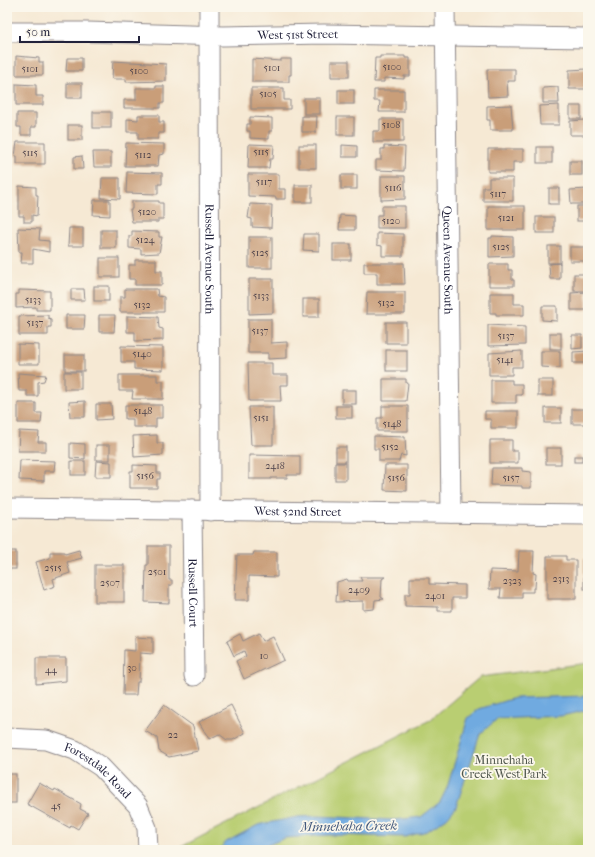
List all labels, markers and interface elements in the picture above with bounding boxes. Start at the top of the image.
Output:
scale bar [20,18,139,44]
text: 50 m [26,25,50,39]
street label: West 51st Street [256,27,339,42]
house number: 5100 [383,61,401,73]
house number: 5101 [264,62,280,74]
house number: 5101 [22,63,38,75]
house number: 5100 [130,65,148,77]
house number: 5105 [259,88,277,100]
house number: 5108 [382,119,400,131]
house number: 5115 [253,146,269,158]
house number: 5115 [22,147,38,159]
house number: 5112 [135,149,151,161]
house number: 5117 [256,176,272,188]
house number: 5116 [385,182,402,194]
house number: 5117 [490,188,506,200]
street label: Russell Avenue South [202,204,217,315]
house number: 5120 [138,206,156,218]
street label: Queen Avenue South [440,206,456,315]
house number: 5121 [498,212,514,224]
house number: 5120 [382,215,400,227]
house number: 5124 [136,234,156,246]
house number: 5125 [492,241,510,253]
house number: 5125 [251,247,269,259]
house number: 5133 [253,290,269,302]
house number: 5133 [25,294,41,306]
house number: 5132 [377,297,395,309]
house number: 5132 [133,299,151,311]
house number: 5137 [27,317,44,329]
house number: 5137 [252,325,269,337]
house number: 5137 [498,330,515,342]
house number: 5140 [132,348,152,360]
house number: 5141 [496,354,514,366]
house number: 5148 [134,405,152,417]
house number: 5151 [253,412,269,424]
house number: 5148 [383,418,401,430]
house number: 5152 [381,441,399,453]
house number: 2418 [265,460,285,472]
house number: 5156 [136,470,154,482]
house number: 5156 [387,472,405,484]
house number: 5157 [503,472,520,484]
street label: West 52nd Street [253,504,342,519]
street label: Russell Court [186,558,200,629]
house number: 2515 [44,562,62,574]
house number: 2501 [148,566,166,578]
house number: 2313 [553,573,569,585]
house number: 2323 [503,575,521,587]
house number: 2507 [100,577,120,589]
house number: 2409 [348,584,370,596]
house number: 2401 [425,590,445,602]
house number: 10 [259,650,269,662]
house number: 30 [127,662,137,674]
house number: 44 [45,664,58,676]
house number: 22 [168,729,178,741]
street label: Forestdale Road [62,740,134,802]
park label: Minnehaha Creek West Park [461,753,548,781]
house number: 45 [51,800,61,812]
water label: Minnehaha Creek [300,818,398,834]

